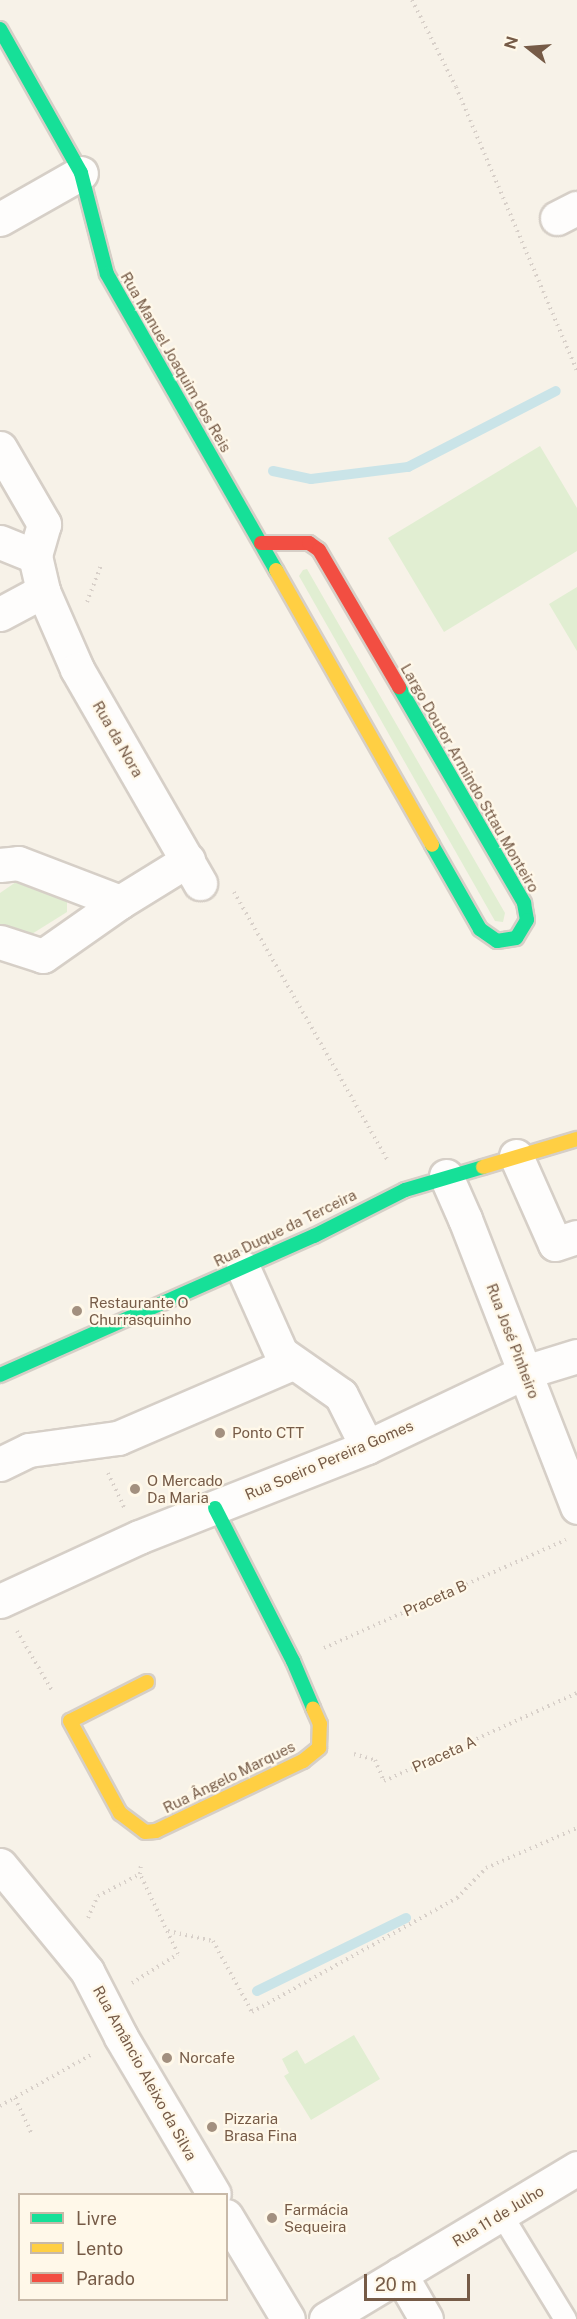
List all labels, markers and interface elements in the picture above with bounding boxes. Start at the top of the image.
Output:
north arrow [499,18,559,78]
text: N [500,34,522,51]
street label: Rua Manuel Joaquim dos Reis [117,269,235,455]
street label: Largo Doutor Armindo Sttau Monteiro [397,660,543,896]
street label: Rua da Nora [89,698,147,780]
street label: Rua Duque da Terceira [211,1186,359,1270]
street label: Rua José Pinheiro [483,1281,543,1401]
place label: Restaurante O Churrasquinho [89,1293,191,1328]
marker: Restaurante O Churrasquinho [70,1304,84,1318]
street label: Rua Soeiro Pereira Gomes [242,1416,416,1504]
place label: Ponto CTT [232,1424,304,1442]
marker: Ponto CTT [213,1426,227,1440]
place label: O Mercado Da Maria [147,1471,223,1506]
marker: O Mercado Da Maria [128,1482,142,1496]
street label: Praceta B [401,1576,469,1620]
street label: Praceta A [409,1732,479,1776]
street label: Rua Ângelo Marques [160,1737,298,1817]
street label: Rua Amâncio Aleixo da Silva [89,1982,201,2164]
place label: Norcafe [179,2049,235,2067]
marker: Norcafe [160,2051,174,2065]
place label: Pizzaria Brasa Fina [224,2109,297,2144]
marker: Pizzaria Brasa Fina [205,2120,219,2134]
street label: Rua 11 de Julho [449,2182,547,2250]
legend [18,2193,228,2301]
place label: Farmácia Sequeira [284,2200,348,2235]
text: Livre [76,2208,117,2229]
marker: Farmácia Sequeira [265,2211,279,2225]
text: Lento [76,2238,123,2259]
scale bar [367,2262,474,2300]
text: Parado [76,2268,135,2289]
text: 20 m [375,2274,417,2295]

